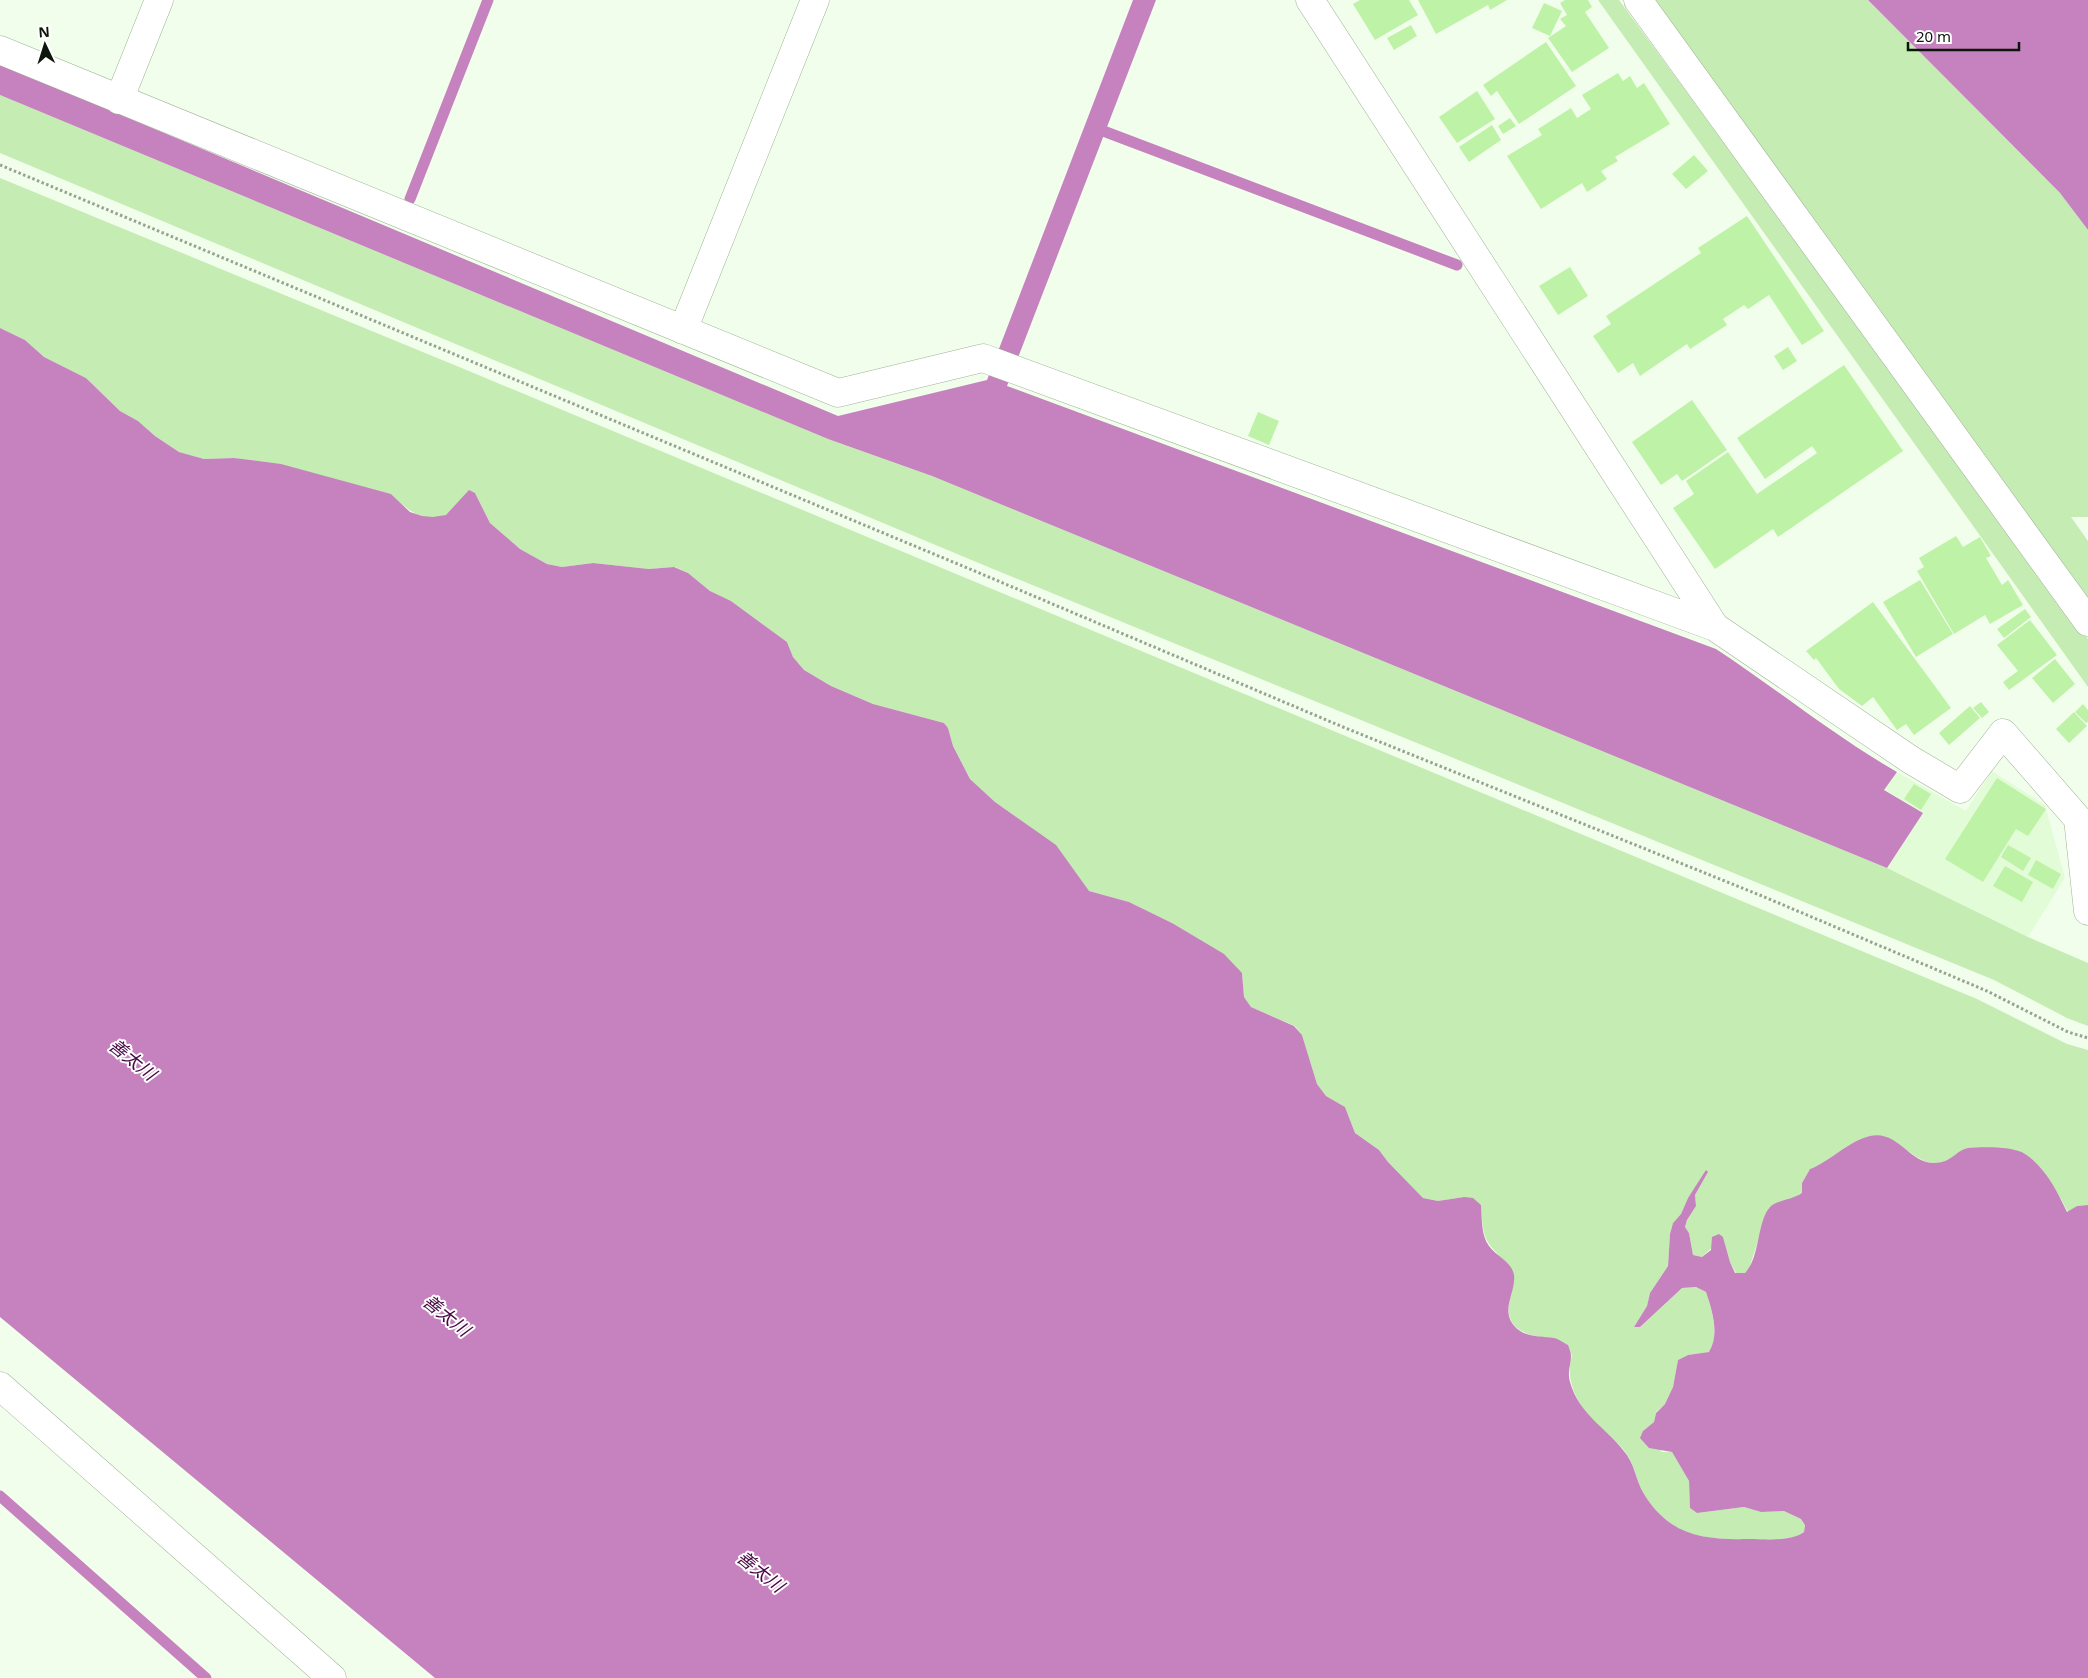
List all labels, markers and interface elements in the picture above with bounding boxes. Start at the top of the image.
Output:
north arrow [20,20,70,70]
scale bar [1908,20,2019,52]
text: N [38,22,50,41]
text: 20 m [1916,26,1951,46]
water label: 善太川 [104,1033,163,1087]
water label: 善太川 [418,1289,477,1343]
water label: 善太川 [732,1545,791,1599]

